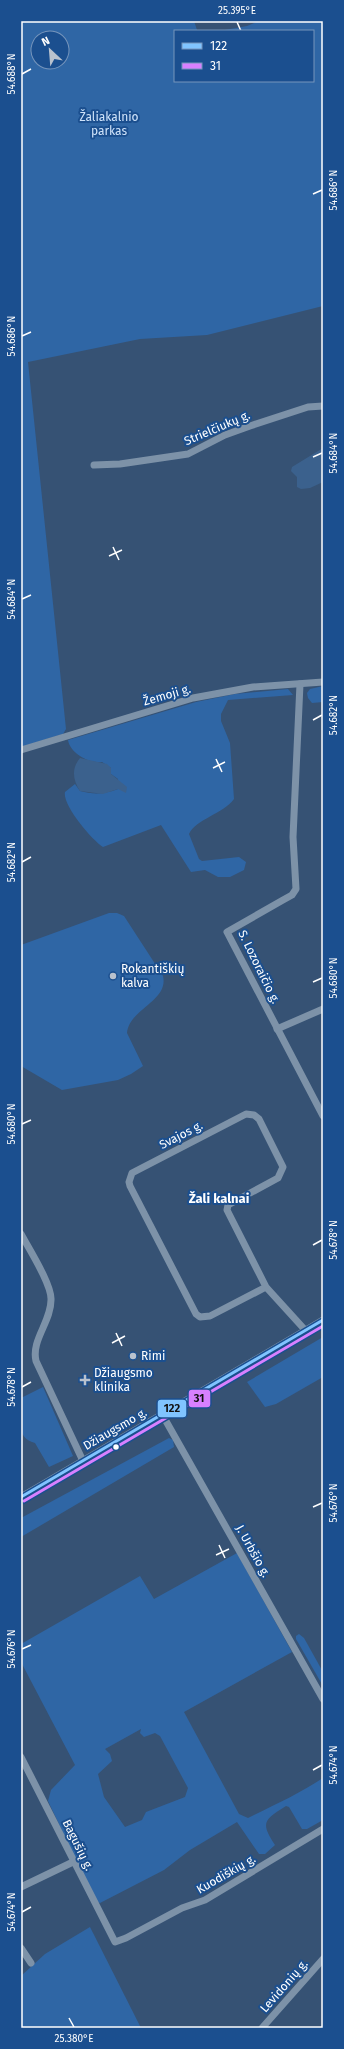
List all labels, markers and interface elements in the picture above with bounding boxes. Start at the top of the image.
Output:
text: 25.395°E [218,5,256,17]
north arrow [30,30,70,70]
legend [174,30,314,82]
text: N [40,34,52,49]
text: 122 [210,39,227,53]
text: 54.688°N [6,53,18,95]
text: 31 [210,59,221,73]
park label: Žaliakalnio parkas [79,109,139,138]
text: 54.686°N [328,170,340,210]
text: 54.686°N [6,316,18,356]
street label: Strielčiukų g. [182,408,252,448]
text: 54.684°N [328,433,340,473]
text: 54.684°N [6,579,18,619]
street label: Žemoji g. [141,681,193,708]
text: 54.682°N [328,695,340,735]
text: 54.682°N [6,842,18,882]
street label: S. Lozoraičio g. [235,928,283,1006]
text: 54.680°N [328,957,340,999]
place label: Rokantiškių kalva [121,962,184,990]
marker: Rokantiškių kalva [108,971,118,981]
text: 54.680°N [6,1103,18,1145]
street label: Svajos g. [157,1118,205,1152]
district label: Žali kalnai [189,1191,250,1206]
text: 54.678°N [328,1220,340,1260]
place label: Rimi [141,1349,165,1363]
marker: Rimi [128,1351,138,1361]
place label: Džiaugsmo klinika [94,1366,153,1394]
text: 54.678°N [6,1367,18,1407]
marker: Džiaugsmo klinika [79,1374,91,1386]
line badge: 31 [188,1389,211,1408]
text: 31 [193,1392,204,1405]
line badge: 122 [157,1399,187,1418]
text: 122 [164,1402,181,1415]
street label: Džiaugsmo g. [81,1405,149,1453]
unlabelled marker [111,1442,121,1452]
text: 54.676°N [328,1483,340,1523]
street label: J. Urbšio g. [233,1522,273,1580]
text: 54.676°N [6,1629,18,1669]
text: 54.674°N [328,1745,340,1785]
street label: Bagušių g. [60,1817,96,1873]
street label: Kuodiškių g. [194,1851,258,1897]
text: 54.674°N [6,1892,18,1932]
street label: Levidonių g. [257,1957,311,2015]
text: 25.380°E [54,2033,94,2045]

